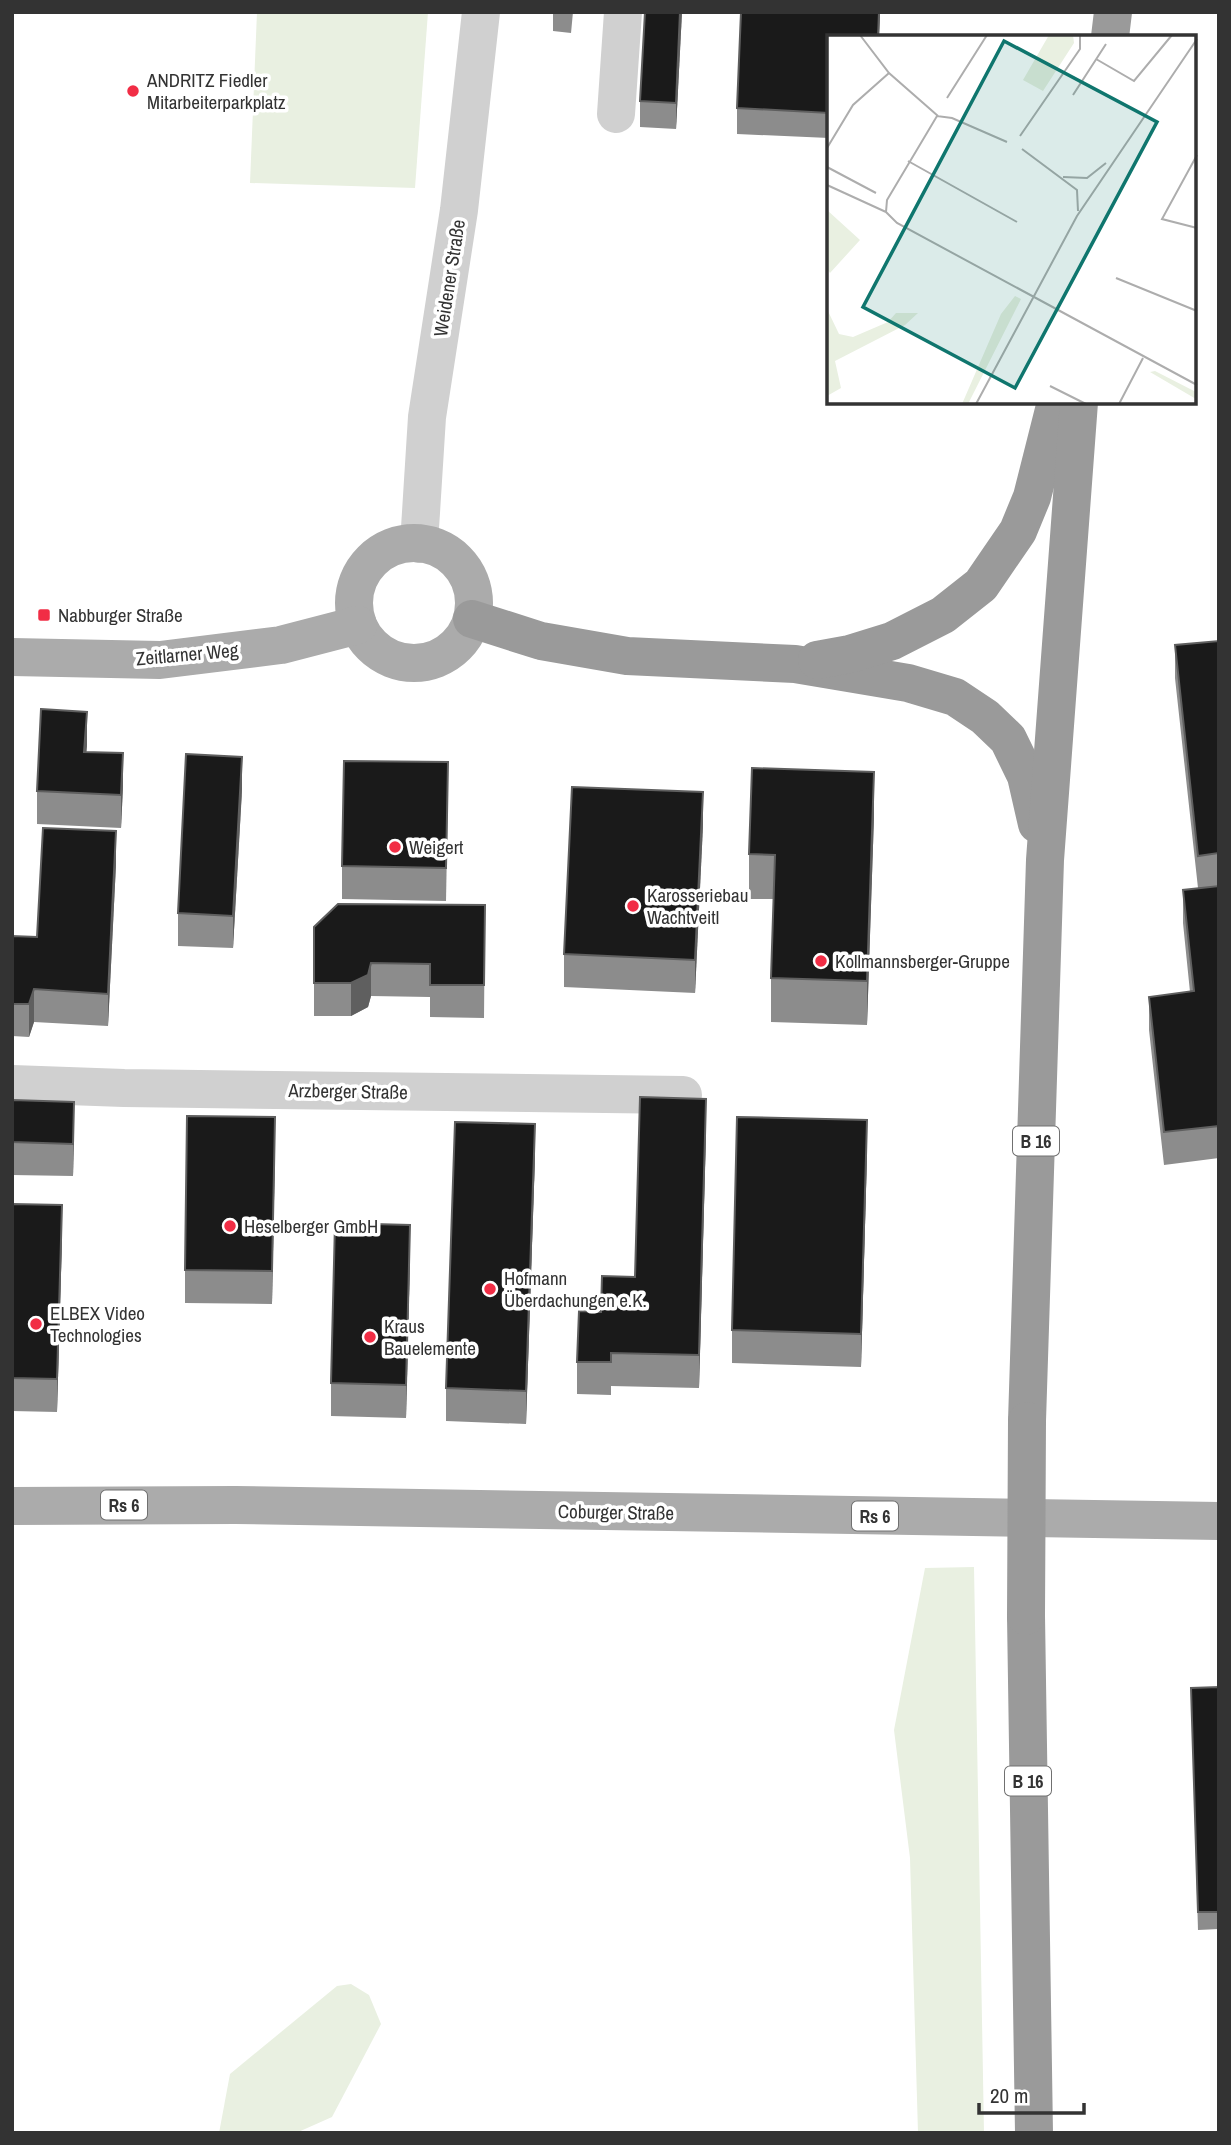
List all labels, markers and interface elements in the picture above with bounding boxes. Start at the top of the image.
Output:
inset map [827,35,1196,404]
place label: ANDRITZ Fiedler Mitarbeiterparkplatz [146,67,286,115]
marker: ANDRITZ Fiedler Mitarbeiterparkplatz [125,83,141,99]
street label: Weidener Straße [427,218,471,338]
place label: Nabburger Straße [58,602,183,628]
marker: Nabburger Straße [36,607,52,623]
street label: Zeitlarner Weg [135,637,240,671]
place label: Weigert [409,834,464,860]
marker: Weigert [387,839,403,855]
place label: Karosseriebau Wachtveitl [647,882,748,930]
marker: Karosseriebau Wachtveitl [625,898,641,914]
place label: Kollmannsberger-Gruppe [835,948,1010,974]
marker: Kollmannsberger-Gruppe [813,953,829,969]
street label: Arzberger Straße [287,1077,408,1105]
road number: B 16 [1013,1126,1059,1156]
place label: Heselberger GmbH [244,1213,378,1239]
marker: Heselberger GmbH [222,1218,238,1234]
place label: Hofmann Überdachungen e.K. [504,1265,647,1313]
marker: Hofmann Überdachungen e.K. [482,1281,498,1297]
place label: ELBEX Video Technologies [50,1300,145,1348]
place label: Kraus Bauelemente [384,1313,476,1361]
marker: ELBEX Video Technologies [28,1316,44,1332]
marker: Kraus Bauelemente [362,1329,378,1345]
road number: Rs 6 [101,1490,147,1520]
street label: Coburger Straße [558,1498,674,1526]
road number: Rs 6 [852,1502,898,1531]
road number: B 16 [1005,1766,1051,1796]
scale bar [979,2072,1084,2116]
text: 20 m [990,2081,1028,2110]

